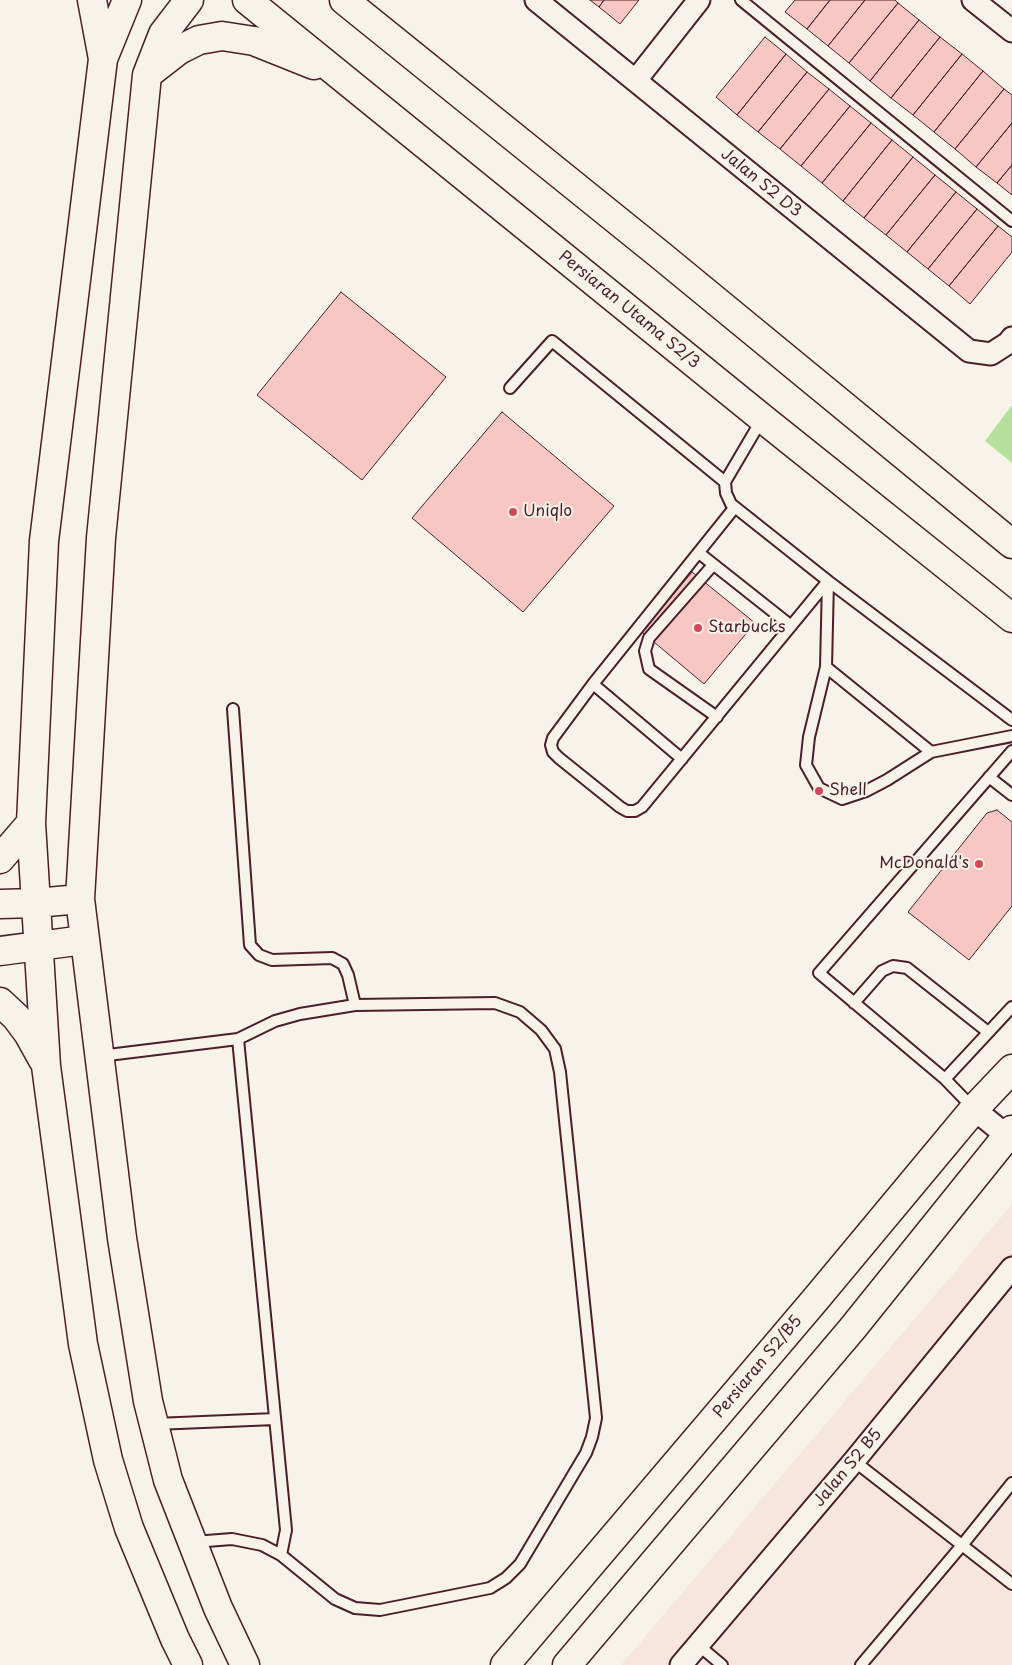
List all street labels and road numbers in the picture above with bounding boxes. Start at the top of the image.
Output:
street label: Jalan S2 D3 [717,145,805,221]
street label: Persiaran Utama S2/3 [555,247,703,373]
street label: Persiaran S2/B5 [710,1312,806,1422]
street label: Jalan S2 B5 [810,1425,886,1511]

